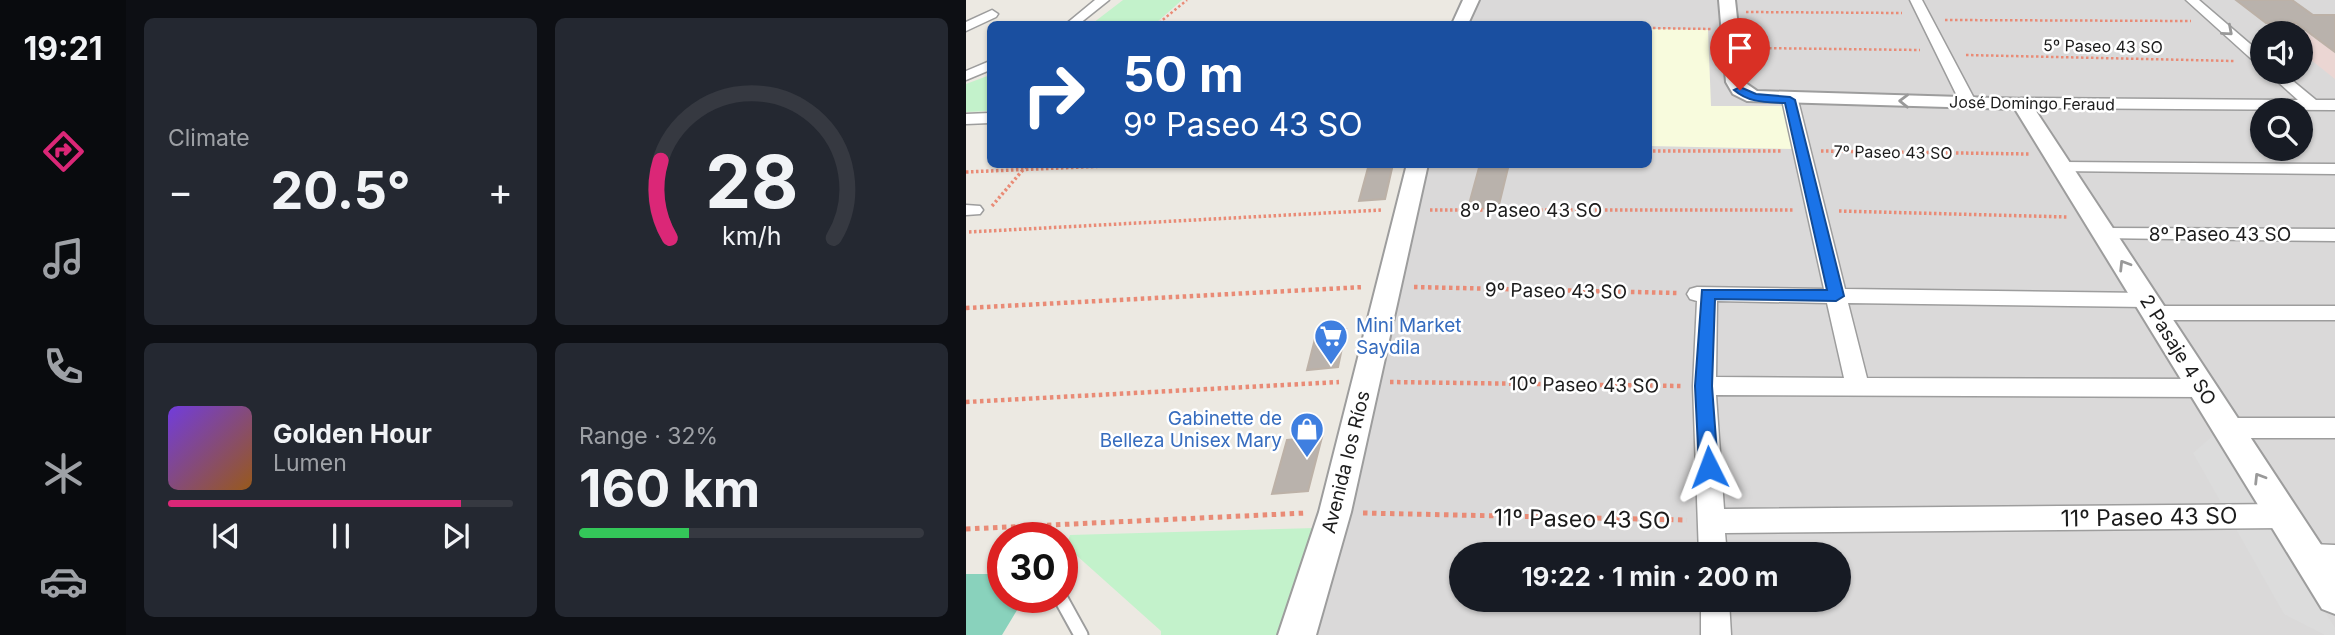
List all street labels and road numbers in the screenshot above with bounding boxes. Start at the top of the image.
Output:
street label: 5º Paseo 43 SO [2043,35,2163,57]
street label: José Domingo Feraud [1949,92,2115,114]
street label: 7º Paseo 43 SO [1833,141,1953,163]
street label: 8º Paseo 43 SO [1460,199,1602,222]
street label: 8º Paseo 43 SO [2149,223,2291,246]
street label: 9º Paseo 43 SO [1485,278,1627,304]
street label: 2 Pasaje 4 SO [2135,291,2221,409]
street label: 10º Paseo 43 SO [1509,372,1659,398]
street label: Avenida los Ríos [1317,388,1375,536]
street label: 11º Paseo 43 SO [2060,501,2238,533]
street label: 11º Paseo 43 SO [1493,503,1671,535]

